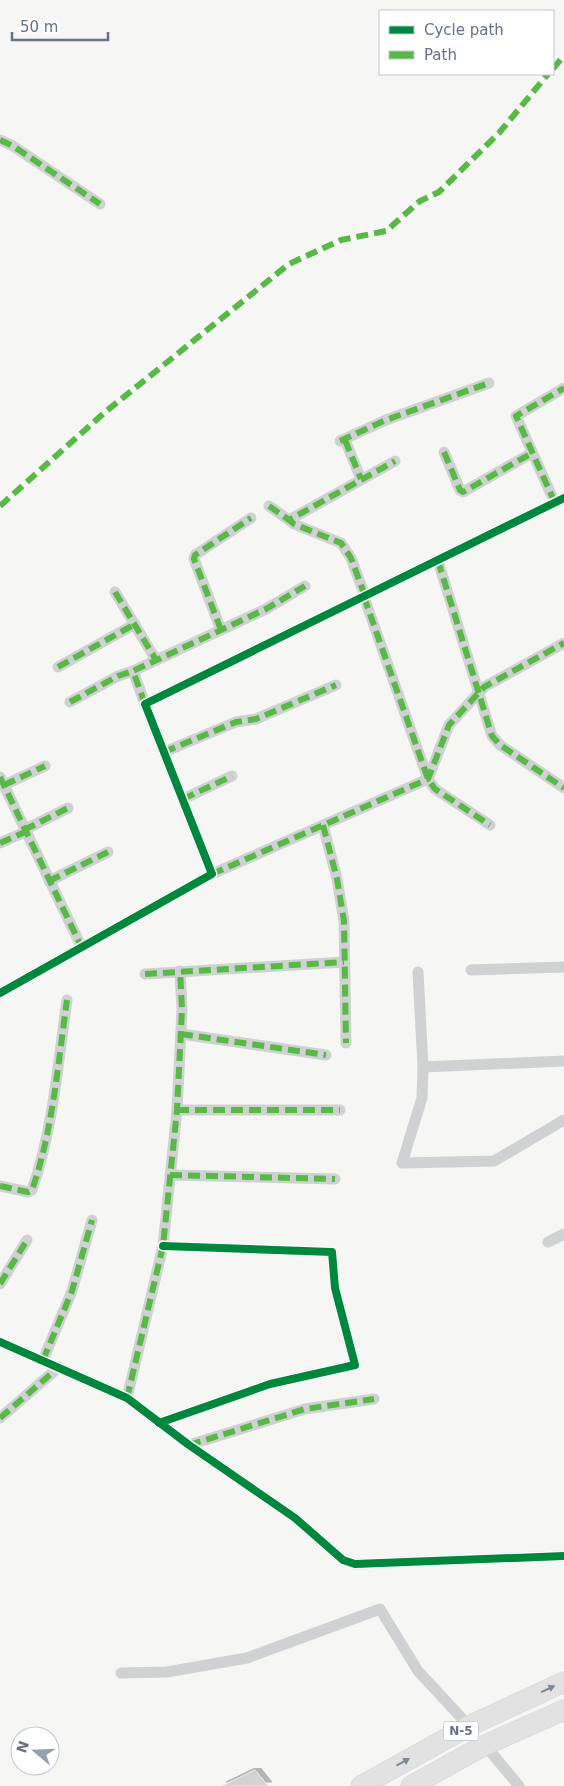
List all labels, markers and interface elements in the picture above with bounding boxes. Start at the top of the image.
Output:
scale bar [12,10,109,42]
legend [379,10,554,75]
text: 50 m [20,18,58,36]
text: Cycle path [424,21,504,39]
text: Path [424,46,457,64]
one-way arrow [541,1685,555,1693]
road number: N-5 [444,1722,478,1740]
north arrow [10,1726,60,1776]
text: N [13,1739,32,1755]
one-way arrow [397,1758,410,1767]

